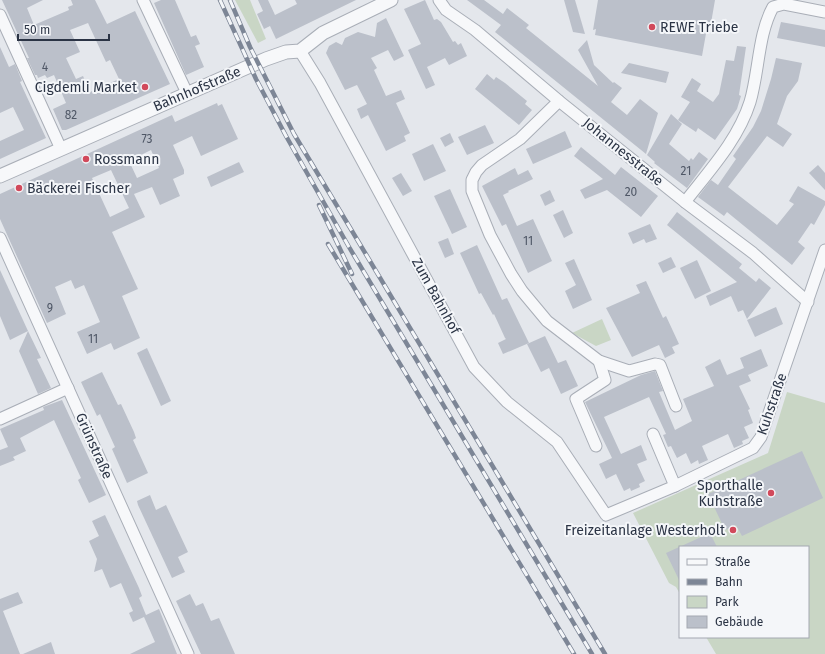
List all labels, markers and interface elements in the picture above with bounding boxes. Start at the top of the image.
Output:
scale bar [18,16,109,42]
place label: REWE Triebe [660,19,738,36]
marker: REWE Triebe [647,22,657,32]
text: 50 m [24,23,50,37]
house number: 4 [42,60,49,74]
street label: Bahnhofstraße [151,63,243,115]
place label: Cigdemli Market [35,79,138,96]
marker: Cigdemli Market [140,82,150,92]
house number: 82 [65,108,77,122]
street label: Johannesstraße [579,114,667,190]
house number: 73 [141,132,153,146]
place label: Rossmann [94,151,159,168]
marker: Rossmann [81,154,91,164]
house number: 21 [681,164,691,178]
place label: Bäckerei Fischer [27,180,130,197]
marker: Bäckerei Fischer [14,183,24,193]
house number: 20 [625,185,638,199]
house number: 11 [523,234,533,248]
street label: Zum Bahnhof [408,255,465,338]
house number: 9 [47,301,53,315]
house number: 11 [88,332,98,346]
street label: Kuhstraße [753,371,791,437]
street label: Grünstraße [72,410,116,482]
place label: Sporthalle Kuhstraße [697,477,763,510]
marker: Sporthalle Kuhstraße [766,488,776,498]
place label: Freizeitanlage Westerholt [565,522,726,539]
marker: Freizeitanlage Westerholt [728,525,738,535]
legend [679,546,809,638]
text: Straße [715,555,750,569]
text: Bahn [715,575,743,589]
text: Park [715,595,739,609]
text: Gebäude [715,615,763,629]

